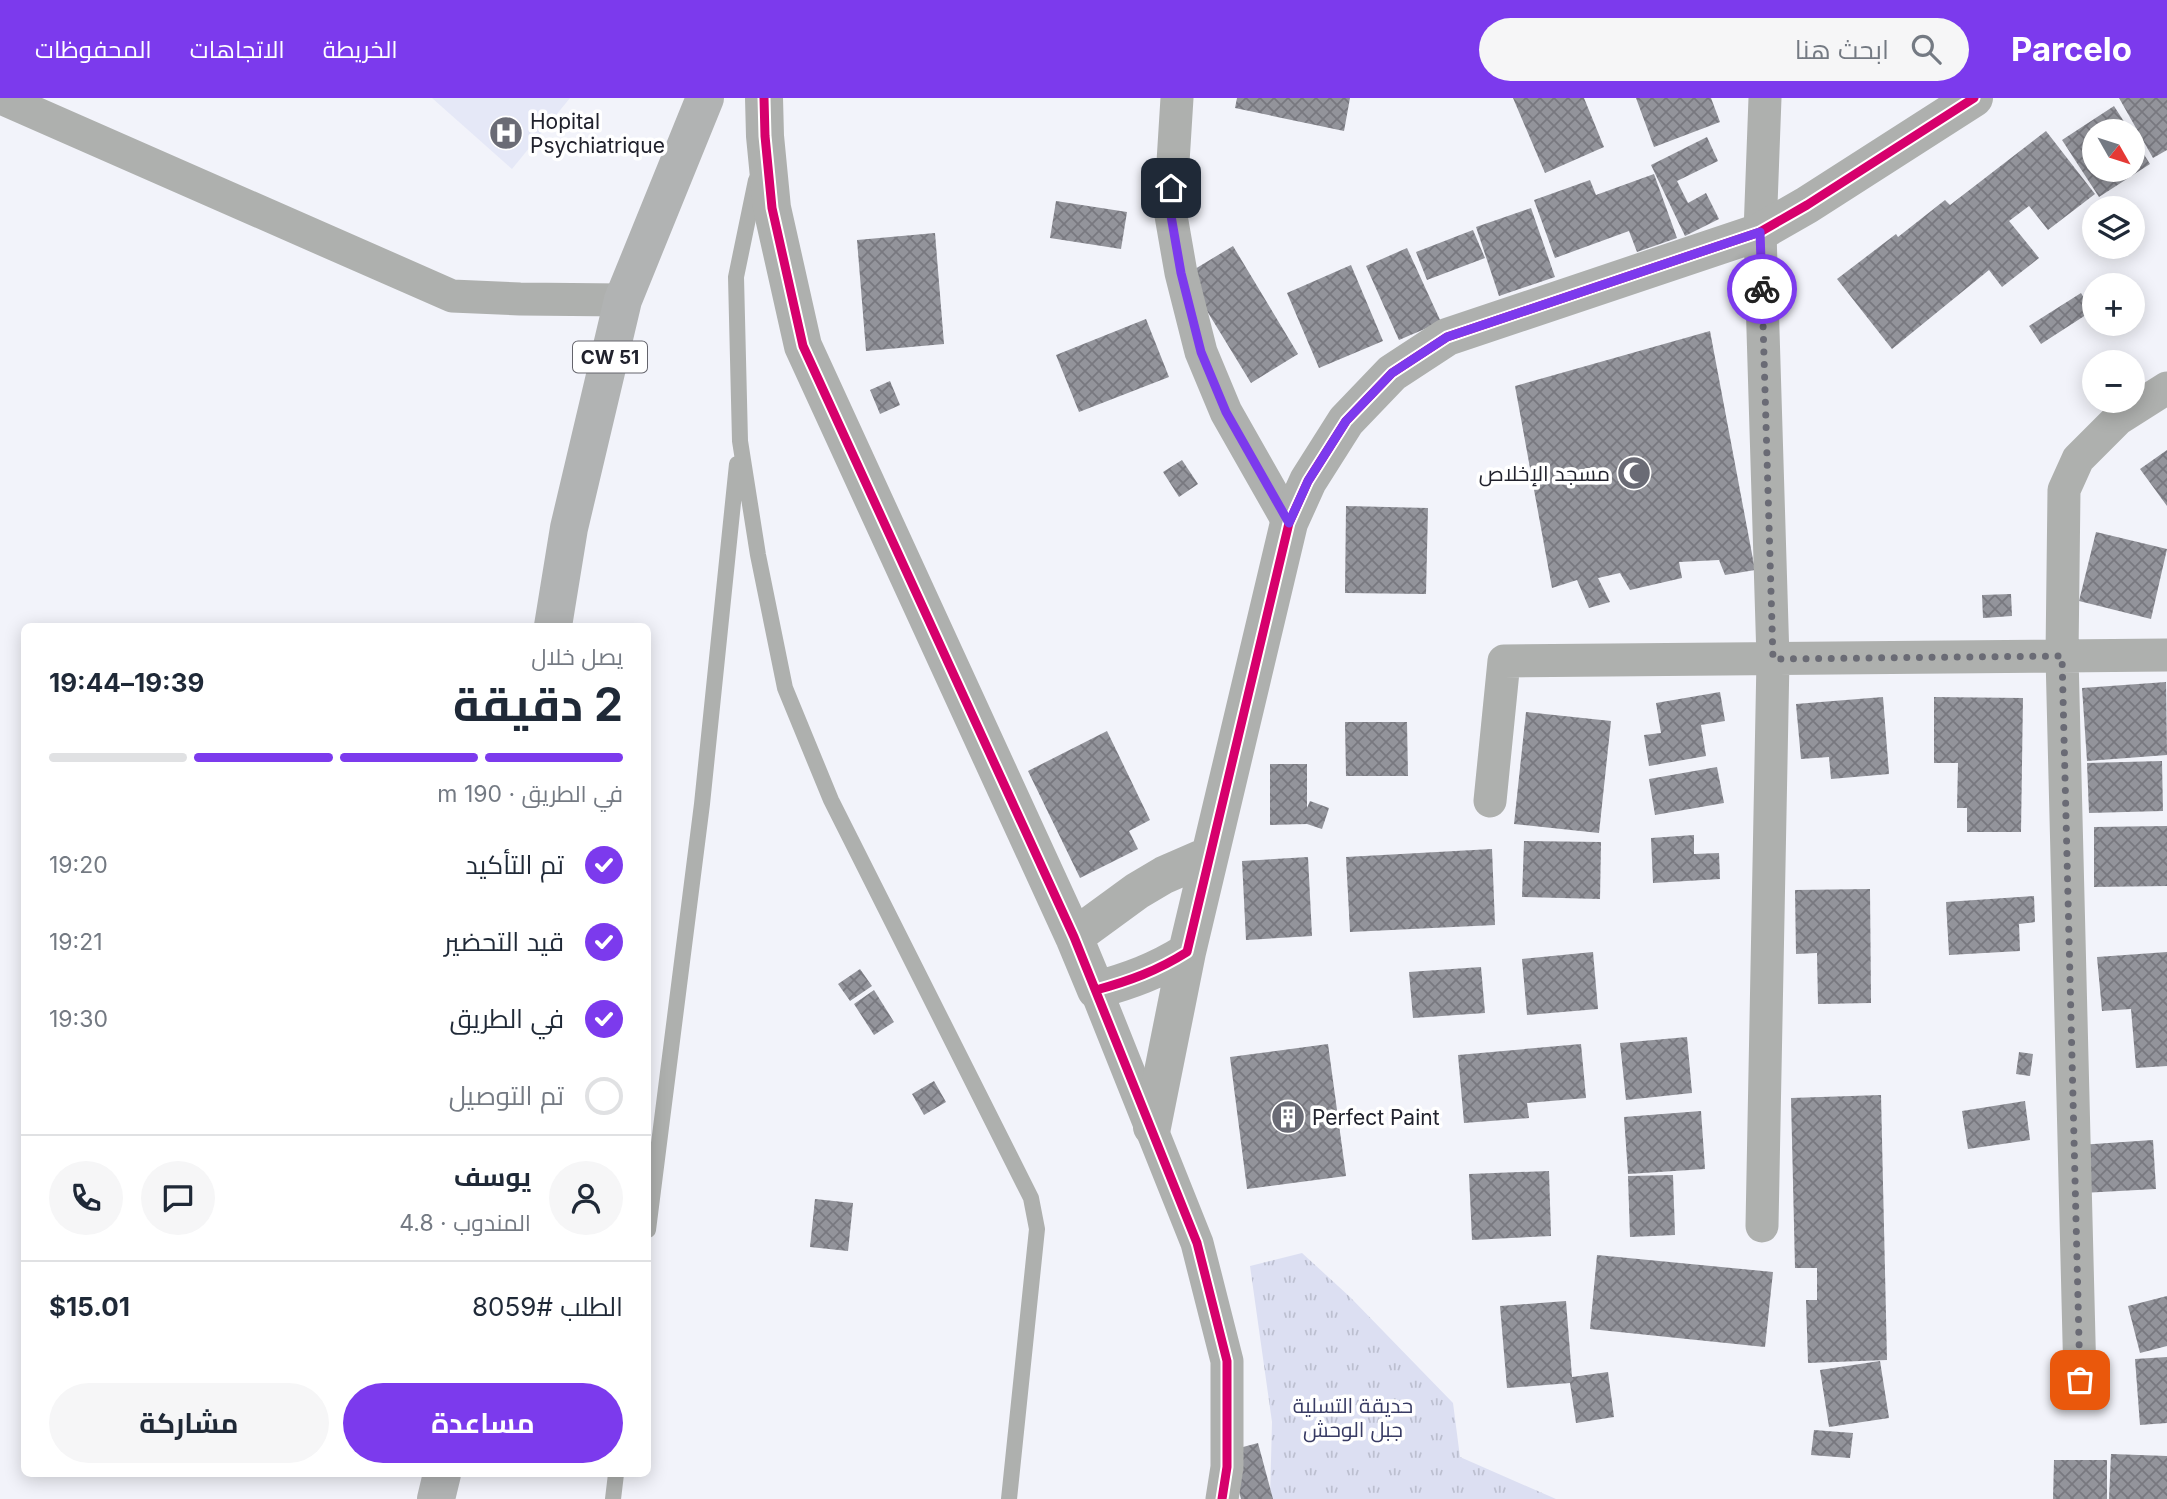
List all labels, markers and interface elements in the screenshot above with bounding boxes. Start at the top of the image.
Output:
search box [1479,18,1969,81]
text: Parcelo [2011,29,2132,69]
icon: search [1907,30,1945,68]
text: ابحث هنا [1795,34,1889,65]
text: المحفوظات [35,35,152,64]
text: الاتجاهات [190,35,285,64]
text: الخريطة [323,35,398,64]
place label: Hopital Psychiatrique [530,109,665,158]
hospital icon: Hopital Psychiatrique [487,114,525,152]
north arrow [2082,119,2146,182]
map controls [2082,119,2145,413]
pin [1141,158,1201,218]
icon: home [1152,169,1190,207]
button: layers [2082,196,2145,259]
courier [1727,254,1797,324]
icon: bike [1743,270,1781,308]
button: + [2082,273,2145,336]
road number: CW 51 [573,342,647,372]
button: − [2082,350,2145,413]
mosque icon: مسجد الإخلاص [1615,454,1653,492]
place label: مسجد الإخلاص [1479,461,1610,487]
text: يصل خلال [531,643,623,671]
text: 19:39–19:44 [49,667,204,698]
text: 2 دقيقة [453,676,623,732]
text: في الطريق · 190 m [437,780,623,808]
icon: check [585,846,623,884]
text: تم التأكيد [465,849,564,880]
text: 19:20 [49,851,108,879]
icon: check [585,923,623,961]
text: قيد التحضير [444,926,564,957]
text: 19:21 [49,928,103,956]
icon: check [585,1000,623,1038]
text: في الطريق [449,1003,564,1034]
text: 19:30 [49,1005,108,1033]
text: تم التوصيل [449,1080,564,1111]
building icon: Perfect Paint [1269,1098,1307,1136]
place label: Perfect Paint [1312,1105,1440,1130]
button: phone [49,1161,123,1235]
button: chat [141,1161,215,1235]
text: يوسف [454,1161,531,1192]
button: person [549,1161,623,1235]
text: المندوب · 4.8 [399,1209,531,1237]
text: $15.01 [49,1291,130,1322]
text: الطلب #8059 [472,1291,623,1322]
pin [2050,1350,2110,1410]
icon: bag [2061,1361,2099,1399]
button: مشاركة [49,1383,329,1463]
button: مساعدة [343,1383,623,1463]
park label: حديقة التسلية جبل الوحش [1293,1393,1413,1443]

